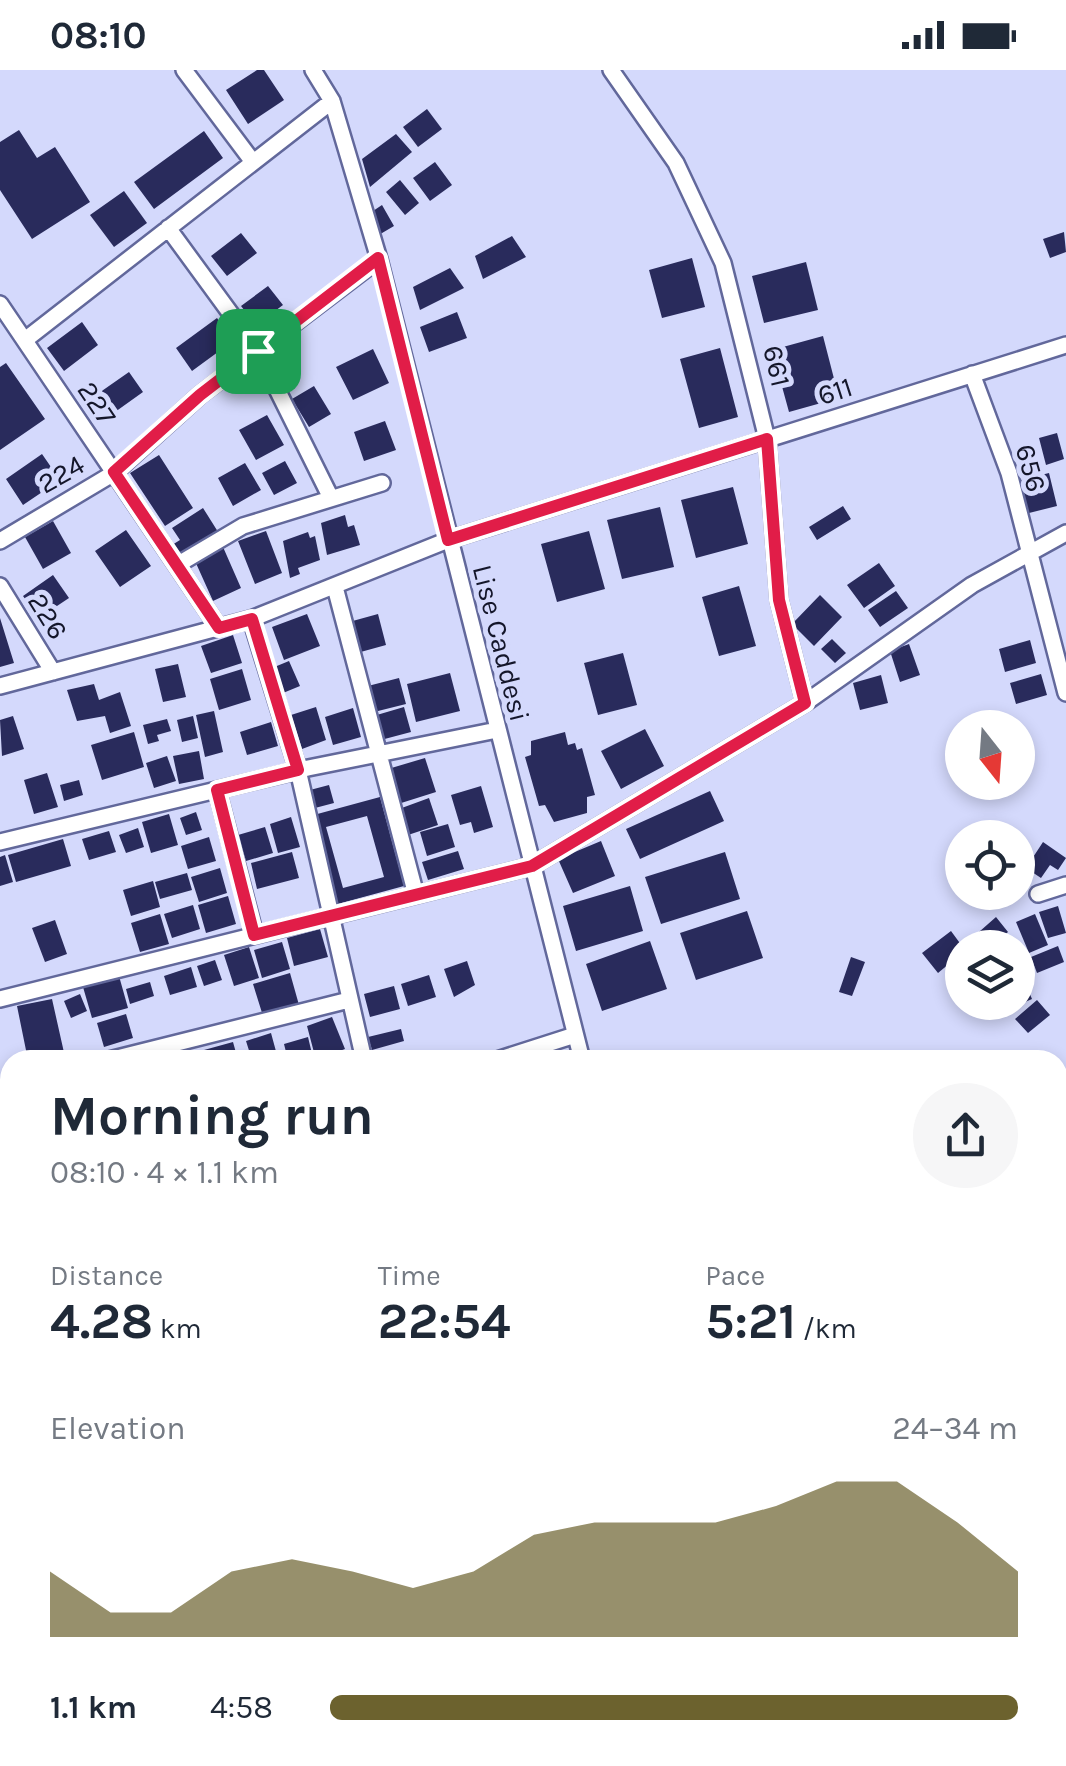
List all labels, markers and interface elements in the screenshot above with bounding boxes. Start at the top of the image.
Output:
text: 08:10 [50,13,146,58]
pin [216,309,301,394]
icon: arrive [231,324,286,379]
street label: 661 [756,342,798,390]
street label: 611 [813,370,857,412]
street label: 227 [71,375,123,431]
street label: 656 [1009,440,1053,496]
street label: 224 [32,448,90,500]
street label: Lise Caddesi [466,561,536,725]
street label: 226 [21,587,75,645]
north arrow [945,710,1035,800]
map controls [945,710,1035,1020]
button: locate [945,820,1035,910]
button: layers [945,930,1035,1020]
button: share [913,1083,1018,1188]
text: Morning run [50,1084,374,1148]
text: 08:10 · 4 × 1.1 km [50,1154,279,1191]
text: Distance [50,1259,163,1292]
text: Time [378,1259,441,1292]
text: Pace [705,1259,765,1292]
text: 4.28 [50,1292,153,1351]
text: 22:54 [378,1292,510,1351]
text: 5:21 [705,1292,796,1351]
text: km [153,1312,202,1345]
text: /km [796,1312,857,1345]
text: Elevation [50,1410,185,1447]
text: 24–34 m [892,1410,1018,1447]
text: 1.1 km [50,1689,137,1726]
text: 4:58 [210,1689,273,1726]

